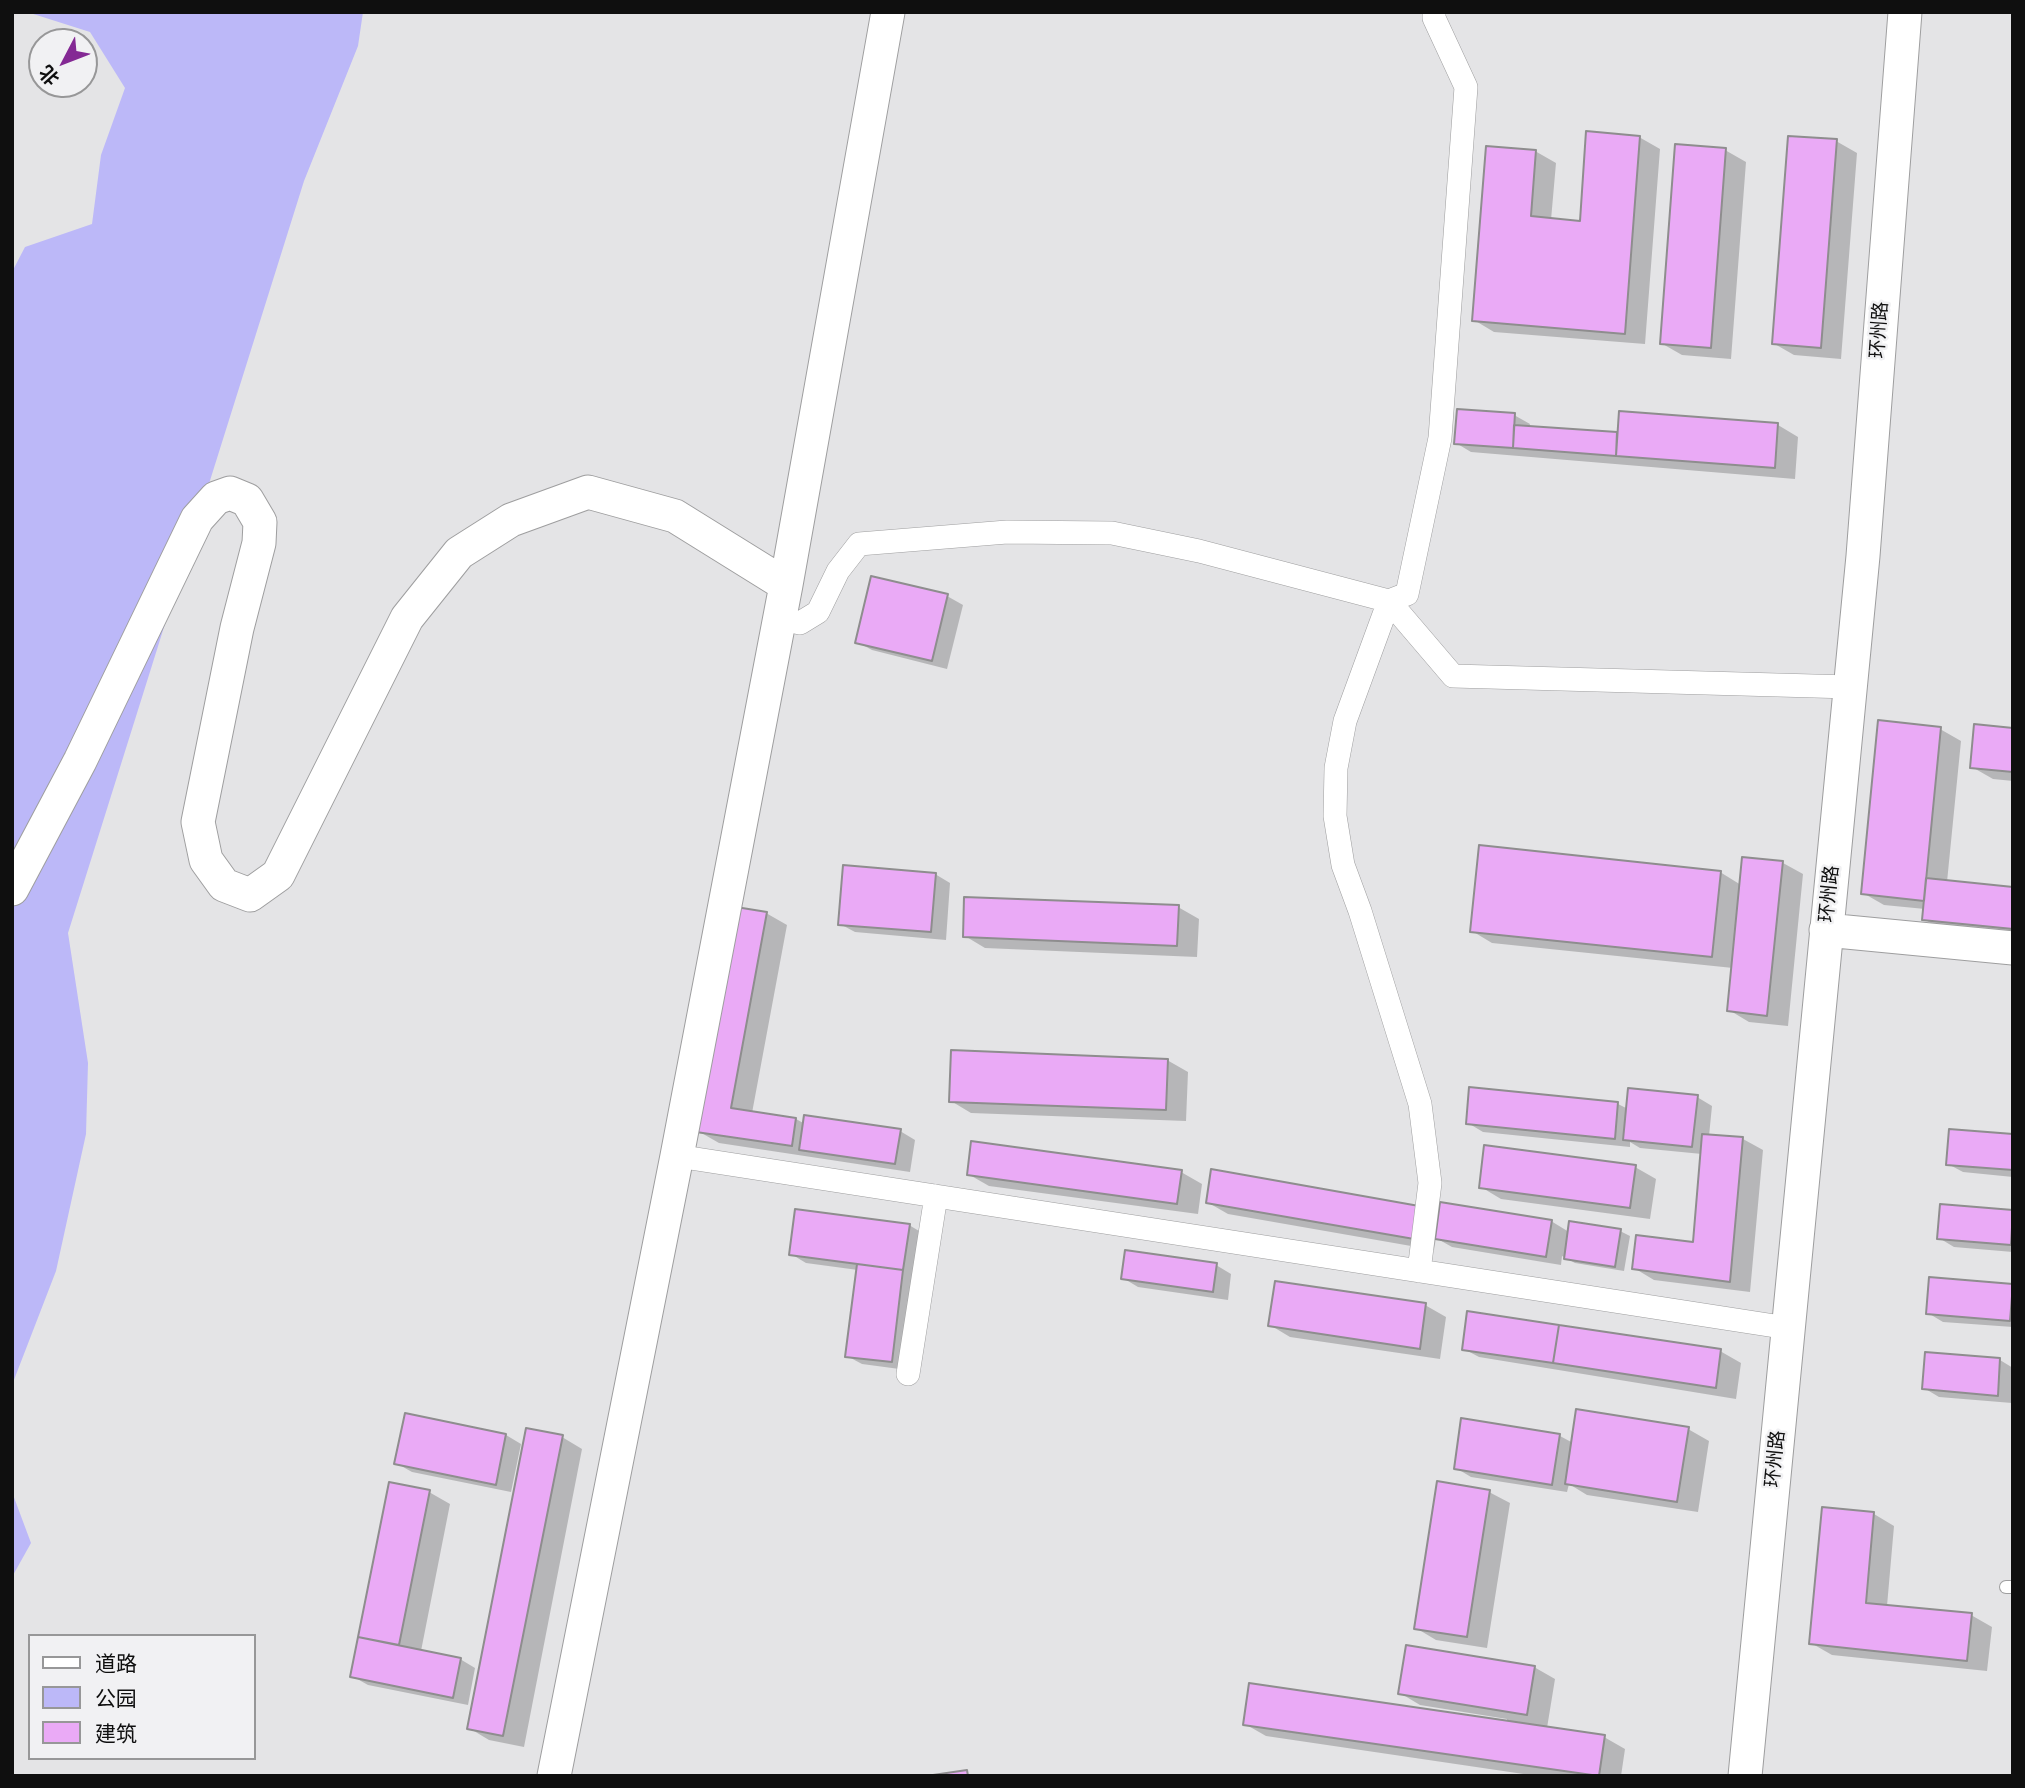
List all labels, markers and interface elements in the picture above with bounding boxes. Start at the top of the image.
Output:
north arrow [28,28,98,98]
text: 北 [33,60,65,91]
street label: 环州路 [1867,301,1893,359]
street label: 环州路 [1816,864,1844,924]
street label: 环州路 [1762,1429,1790,1489]
legend [28,1634,256,1760]
text: 道路 [95,1649,137,1678]
text: 公园 [95,1684,137,1713]
text: 建筑 [95,1719,137,1748]

